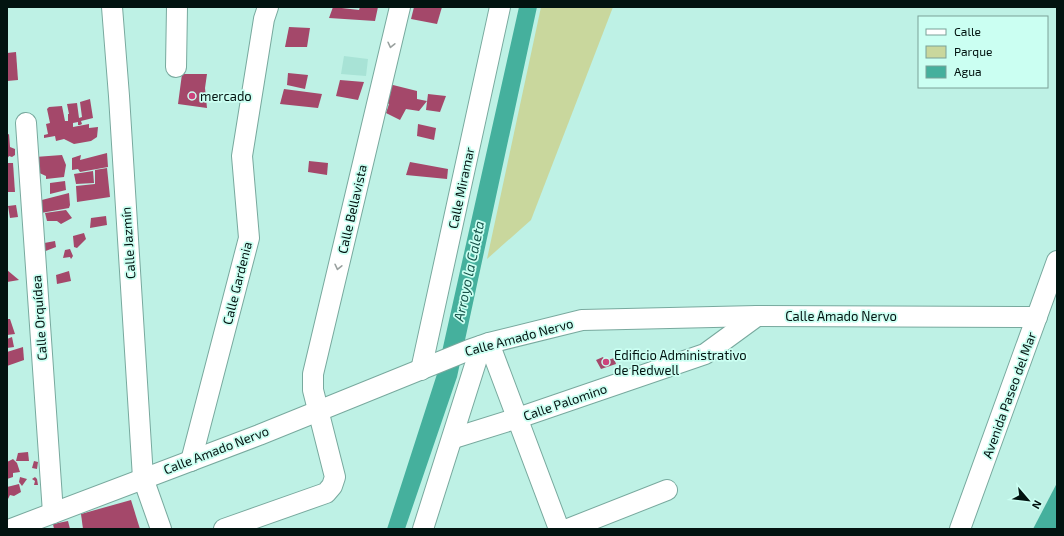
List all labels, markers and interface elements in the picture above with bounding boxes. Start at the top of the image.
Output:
legend [918,16,1048,88]
text: Calle [954,24,981,38]
one-way arrow [387,42,395,48]
text: Parque [954,44,992,58]
text: Agua [954,64,982,78]
place label: mercado [200,88,252,104]
marker: mercado [187,91,197,101]
street label: Calle Miramar [445,146,477,230]
street label: Calle Bellavista [334,163,370,255]
street label: Calle Jazmín [117,206,139,280]
water label: Arroyo la Caleta [449,219,487,324]
street label: Calle Gardenia [219,240,255,326]
one-way arrow [334,263,343,270]
street label: Calle Orquídea [28,275,50,361]
street label: Calle Amado Nervo [785,308,897,324]
street label: Calle Amado Nervo [463,315,575,359]
street label: Avenida Paseo del Mar [979,330,1039,460]
place label: Edificio Administrativo de Redwell [614,347,747,378]
marker: Edificio Administrativo de Redwell [601,357,611,367]
street label: Calle Palomino [521,380,609,424]
street label: Calle Amado Nervo [161,423,271,477]
north arrow [1008,480,1048,520]
text: N [1030,498,1045,512]

